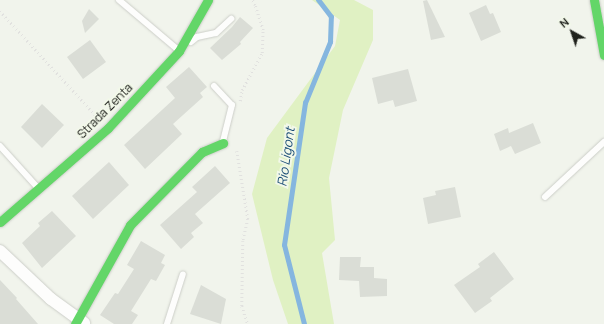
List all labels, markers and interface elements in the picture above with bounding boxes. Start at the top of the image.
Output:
north arrow [552,12,592,52]
text: N [556,14,572,31]
street label: Strada Zenta [74,80,136,142]
water label: Rio Ligont [274,126,298,188]

